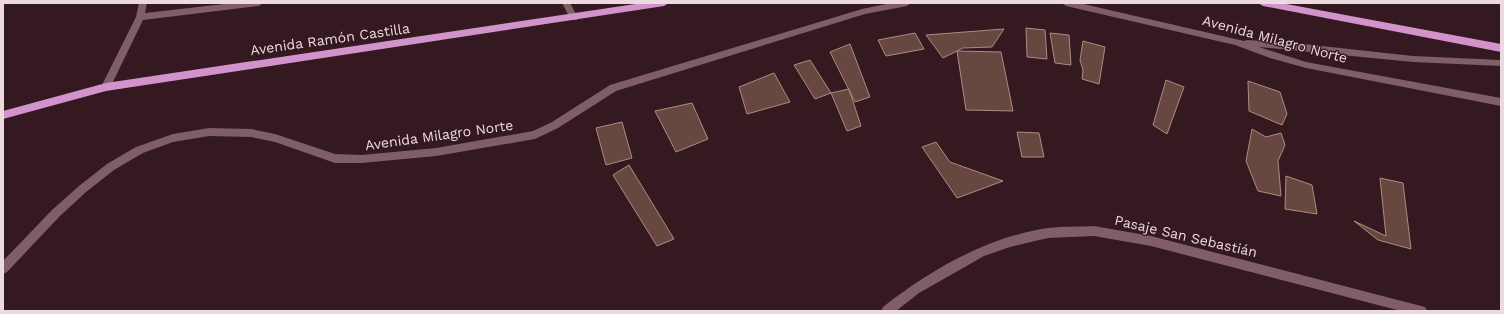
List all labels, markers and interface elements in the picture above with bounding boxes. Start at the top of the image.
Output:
street label: Avenida Milagro Norte [1201,12,1349,66]
street label: Avenida Ramón Castilla [249,20,411,58]
street label: Avenida Milagro Norte [364,117,514,153]
street label: Pasaje San Sebastián [1113,212,1259,260]

